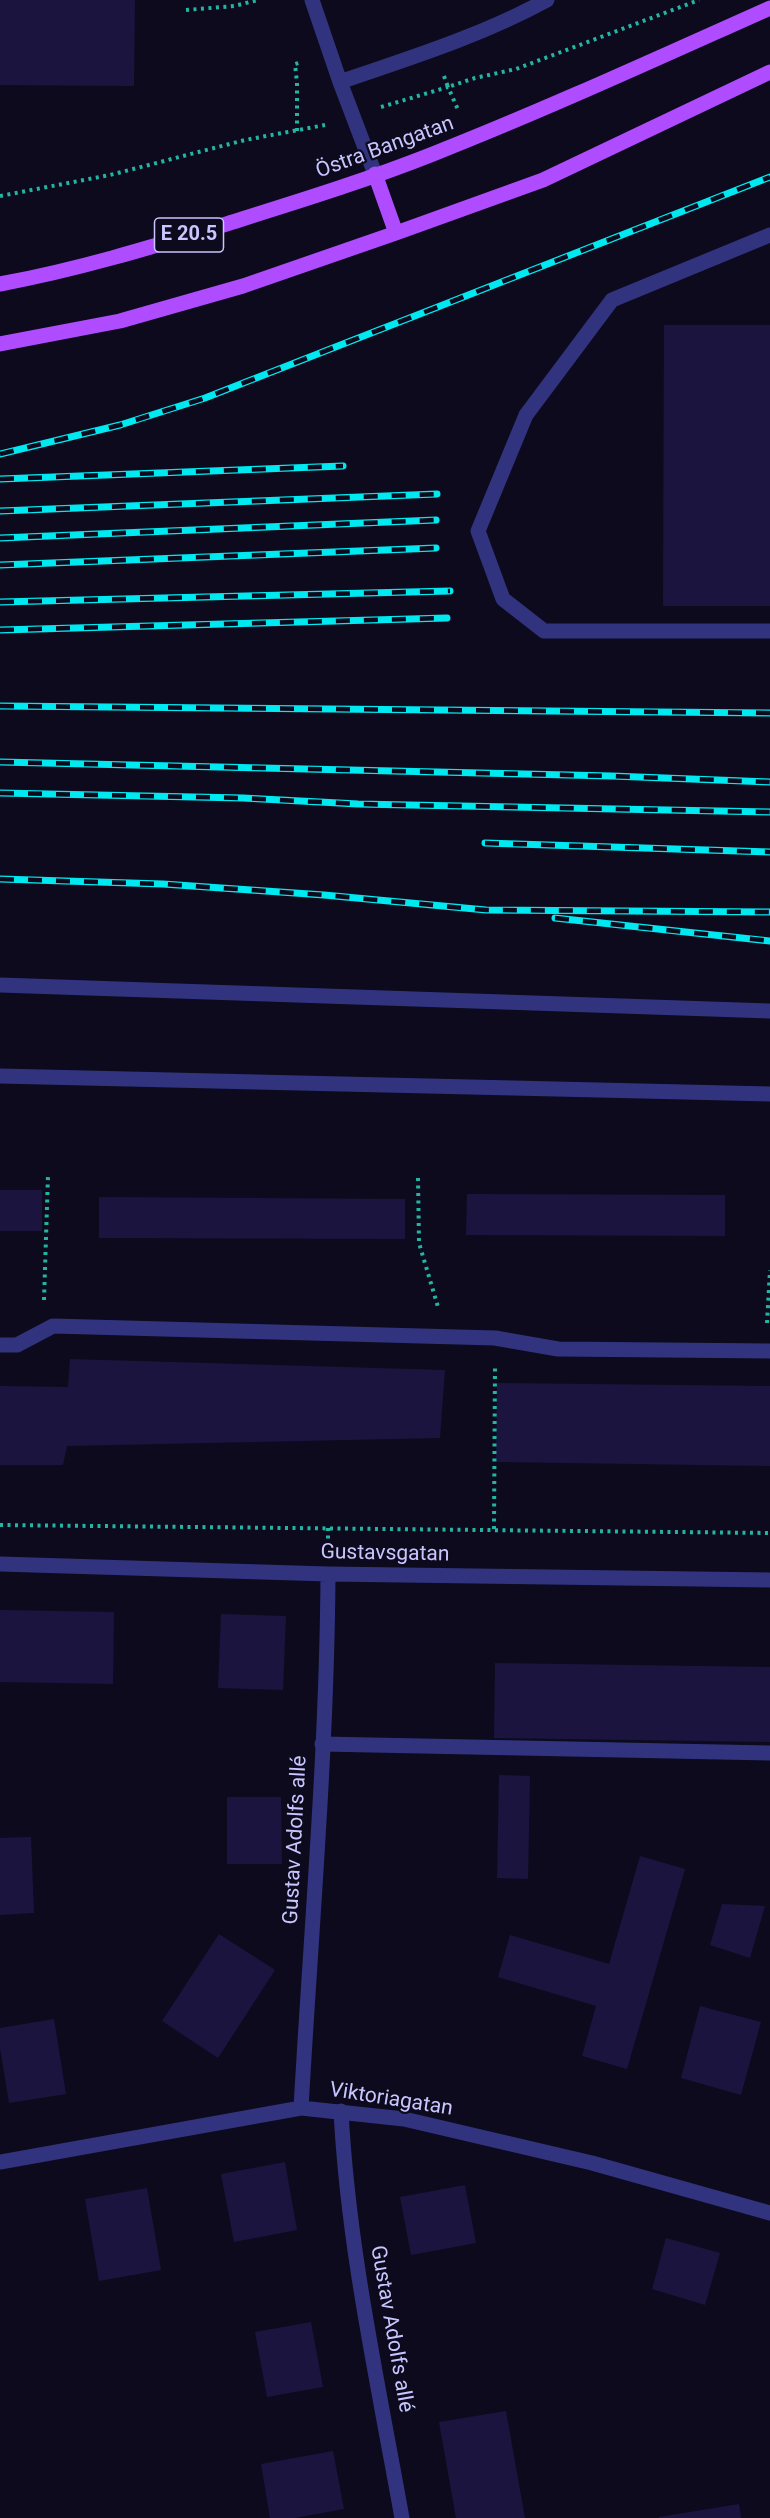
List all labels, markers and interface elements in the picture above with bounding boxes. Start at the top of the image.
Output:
street label: Östra Bangatan [313,111,457,185]
road number: E 20.5 [154,218,224,252]
street label: Gustavsgatan [320,1540,450,1568]
street label: Gustav Adolfs allé [279,1755,313,1925]
street label: Viktoriagatan [328,2078,454,2122]
street label: Gustav Adolfs allé [364,2244,418,2414]

